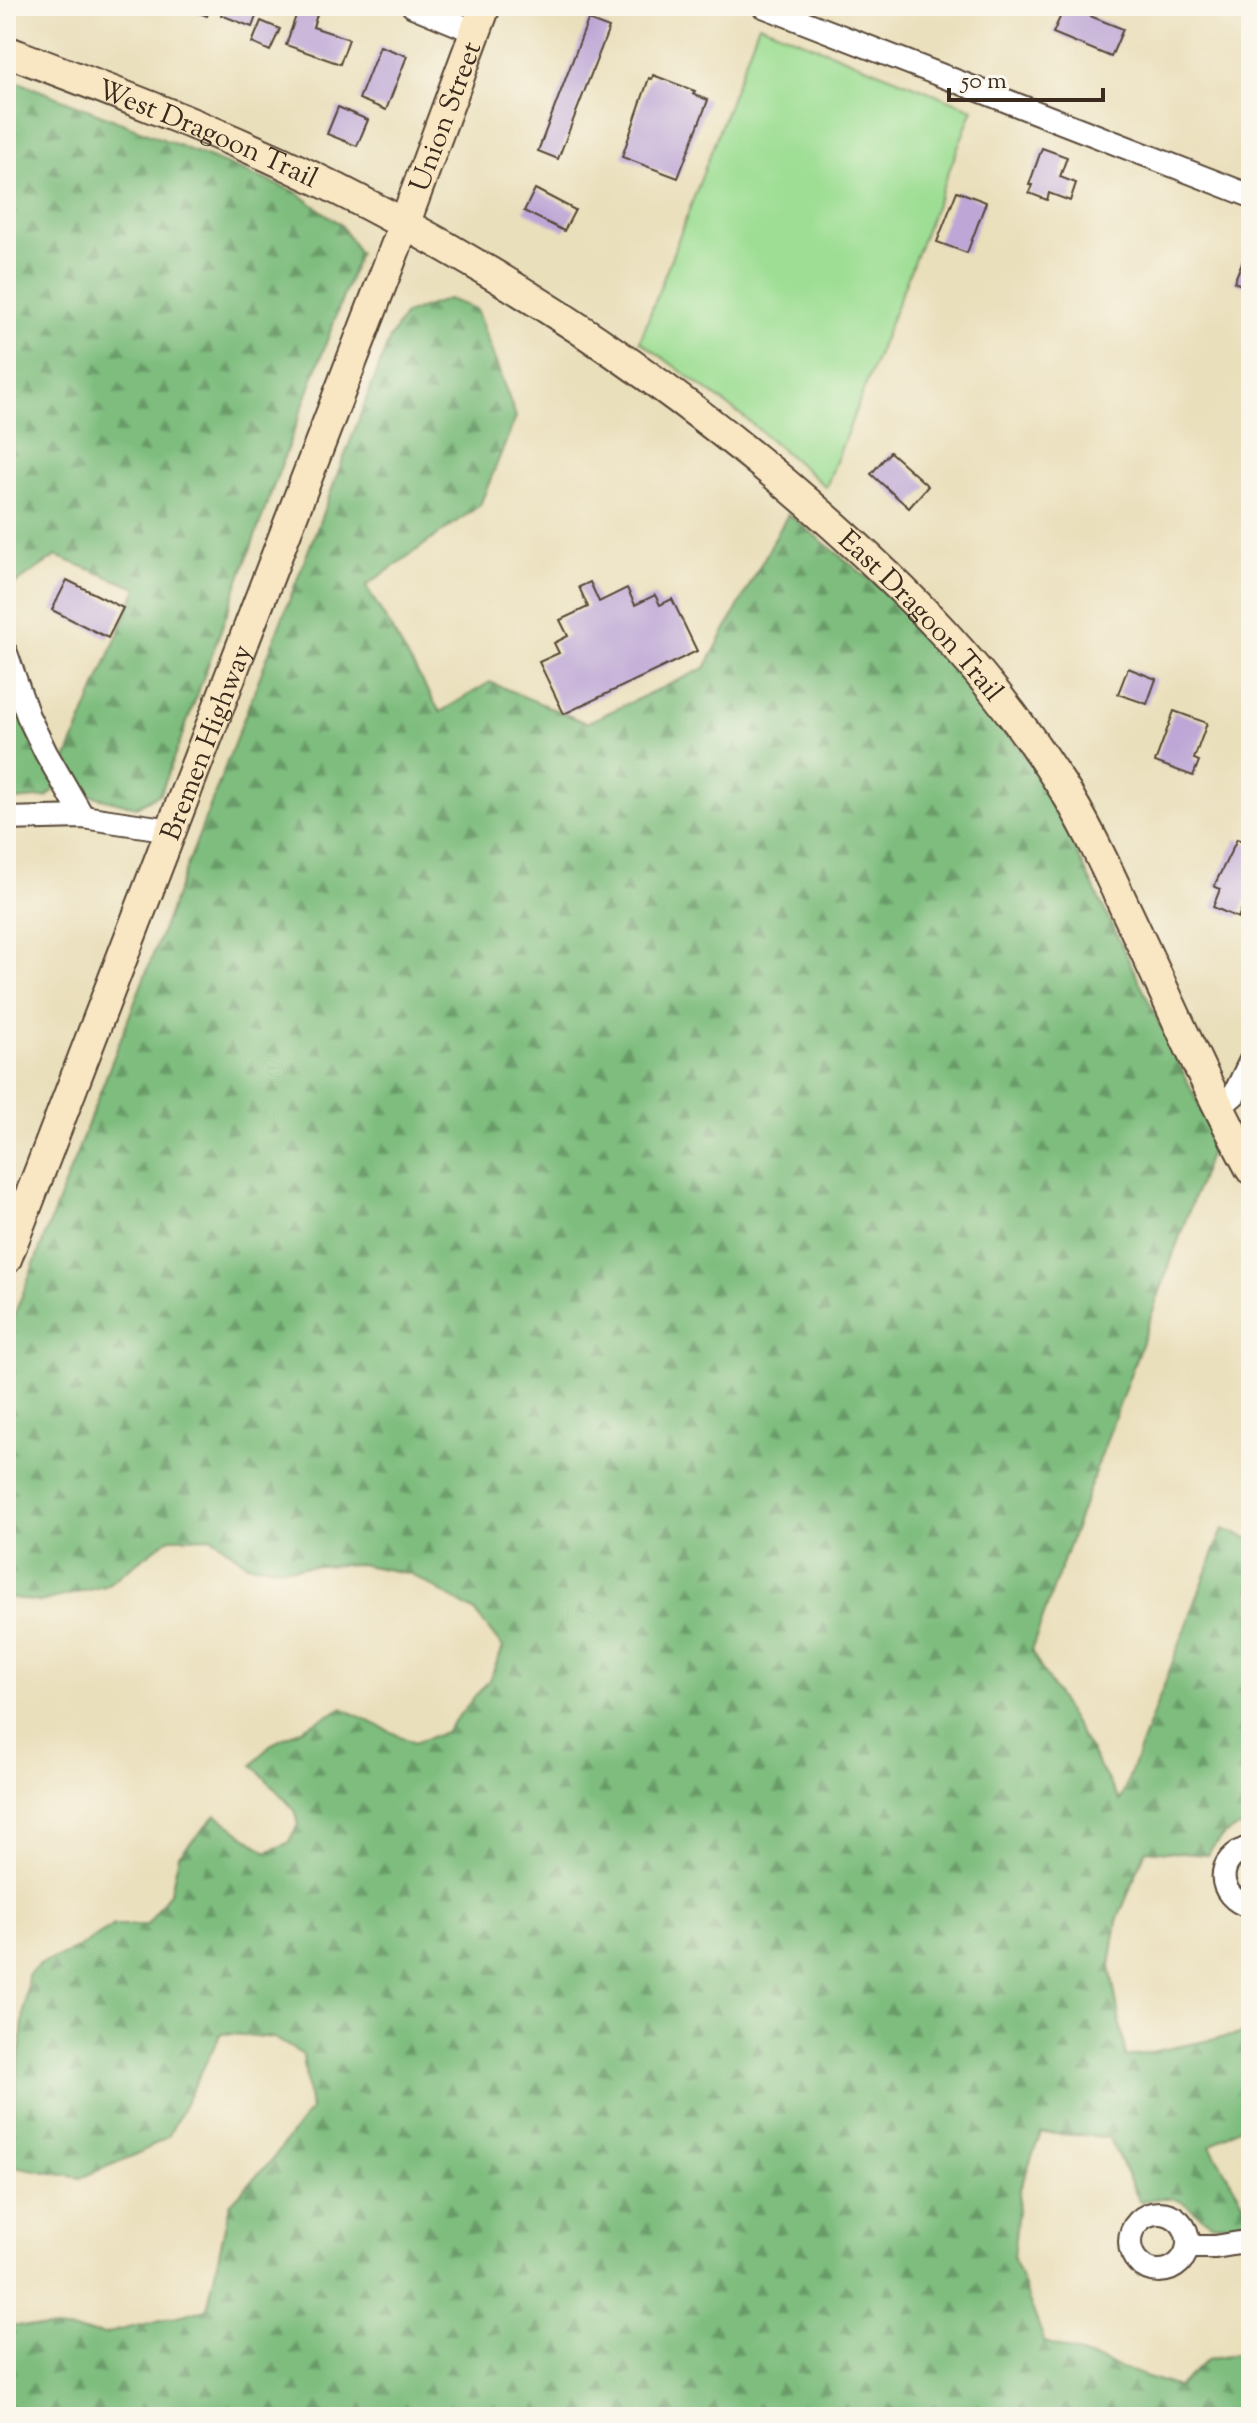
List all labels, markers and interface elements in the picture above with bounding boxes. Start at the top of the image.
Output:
street label: Union Street [401,36,493,198]
scale bar [949,52,1103,102]
text: 50 m [959,65,1007,99]
street label: West Dragoon Trail [91,71,324,200]
street label: East Dragoon Trail [828,522,1012,711]
street label: Bremen Highway [152,639,264,847]

